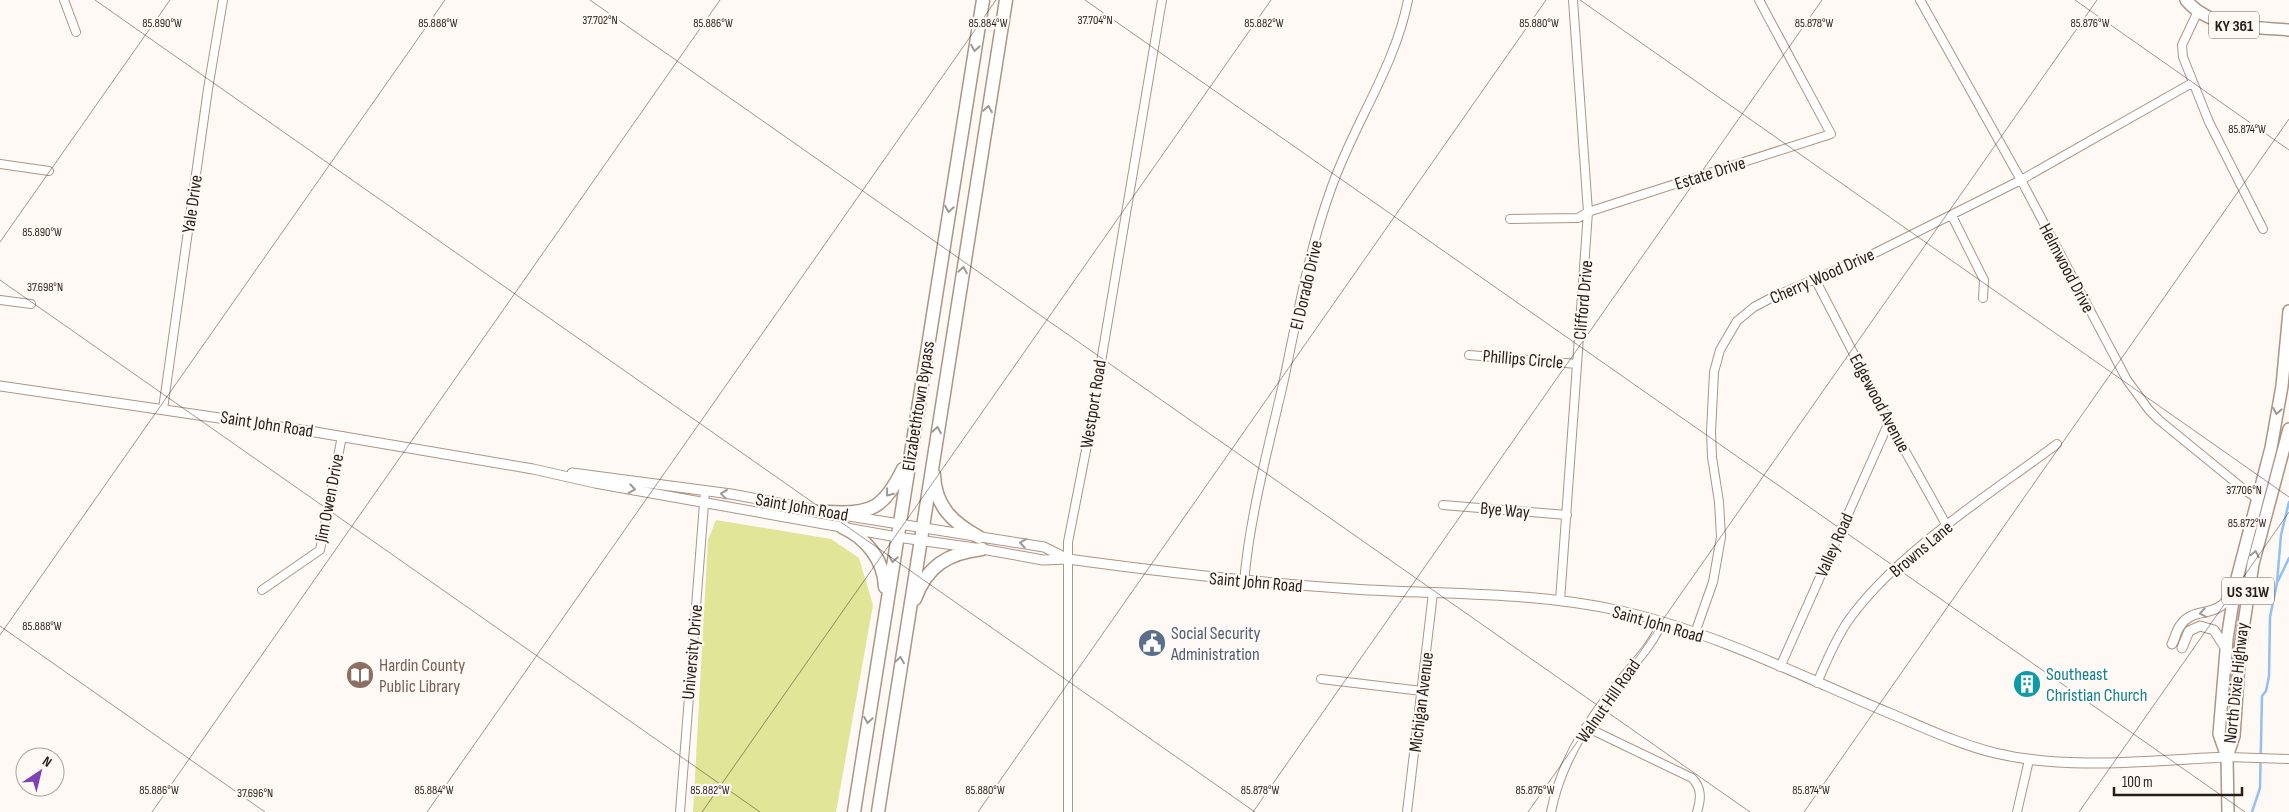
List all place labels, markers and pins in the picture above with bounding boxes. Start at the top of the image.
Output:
place label: Social Security Administration [1170,623,1261,665]
public building icon: Social Security Administration [1137,628,1167,658]
place label: Hardin County Public Library [379,655,465,697]
library icon: Hardin County Public Library [345,660,375,690]
place label: Southeast Christian Church [2046,664,2147,706]
building icon: Southeast Christian Church [2012,669,2042,699]

